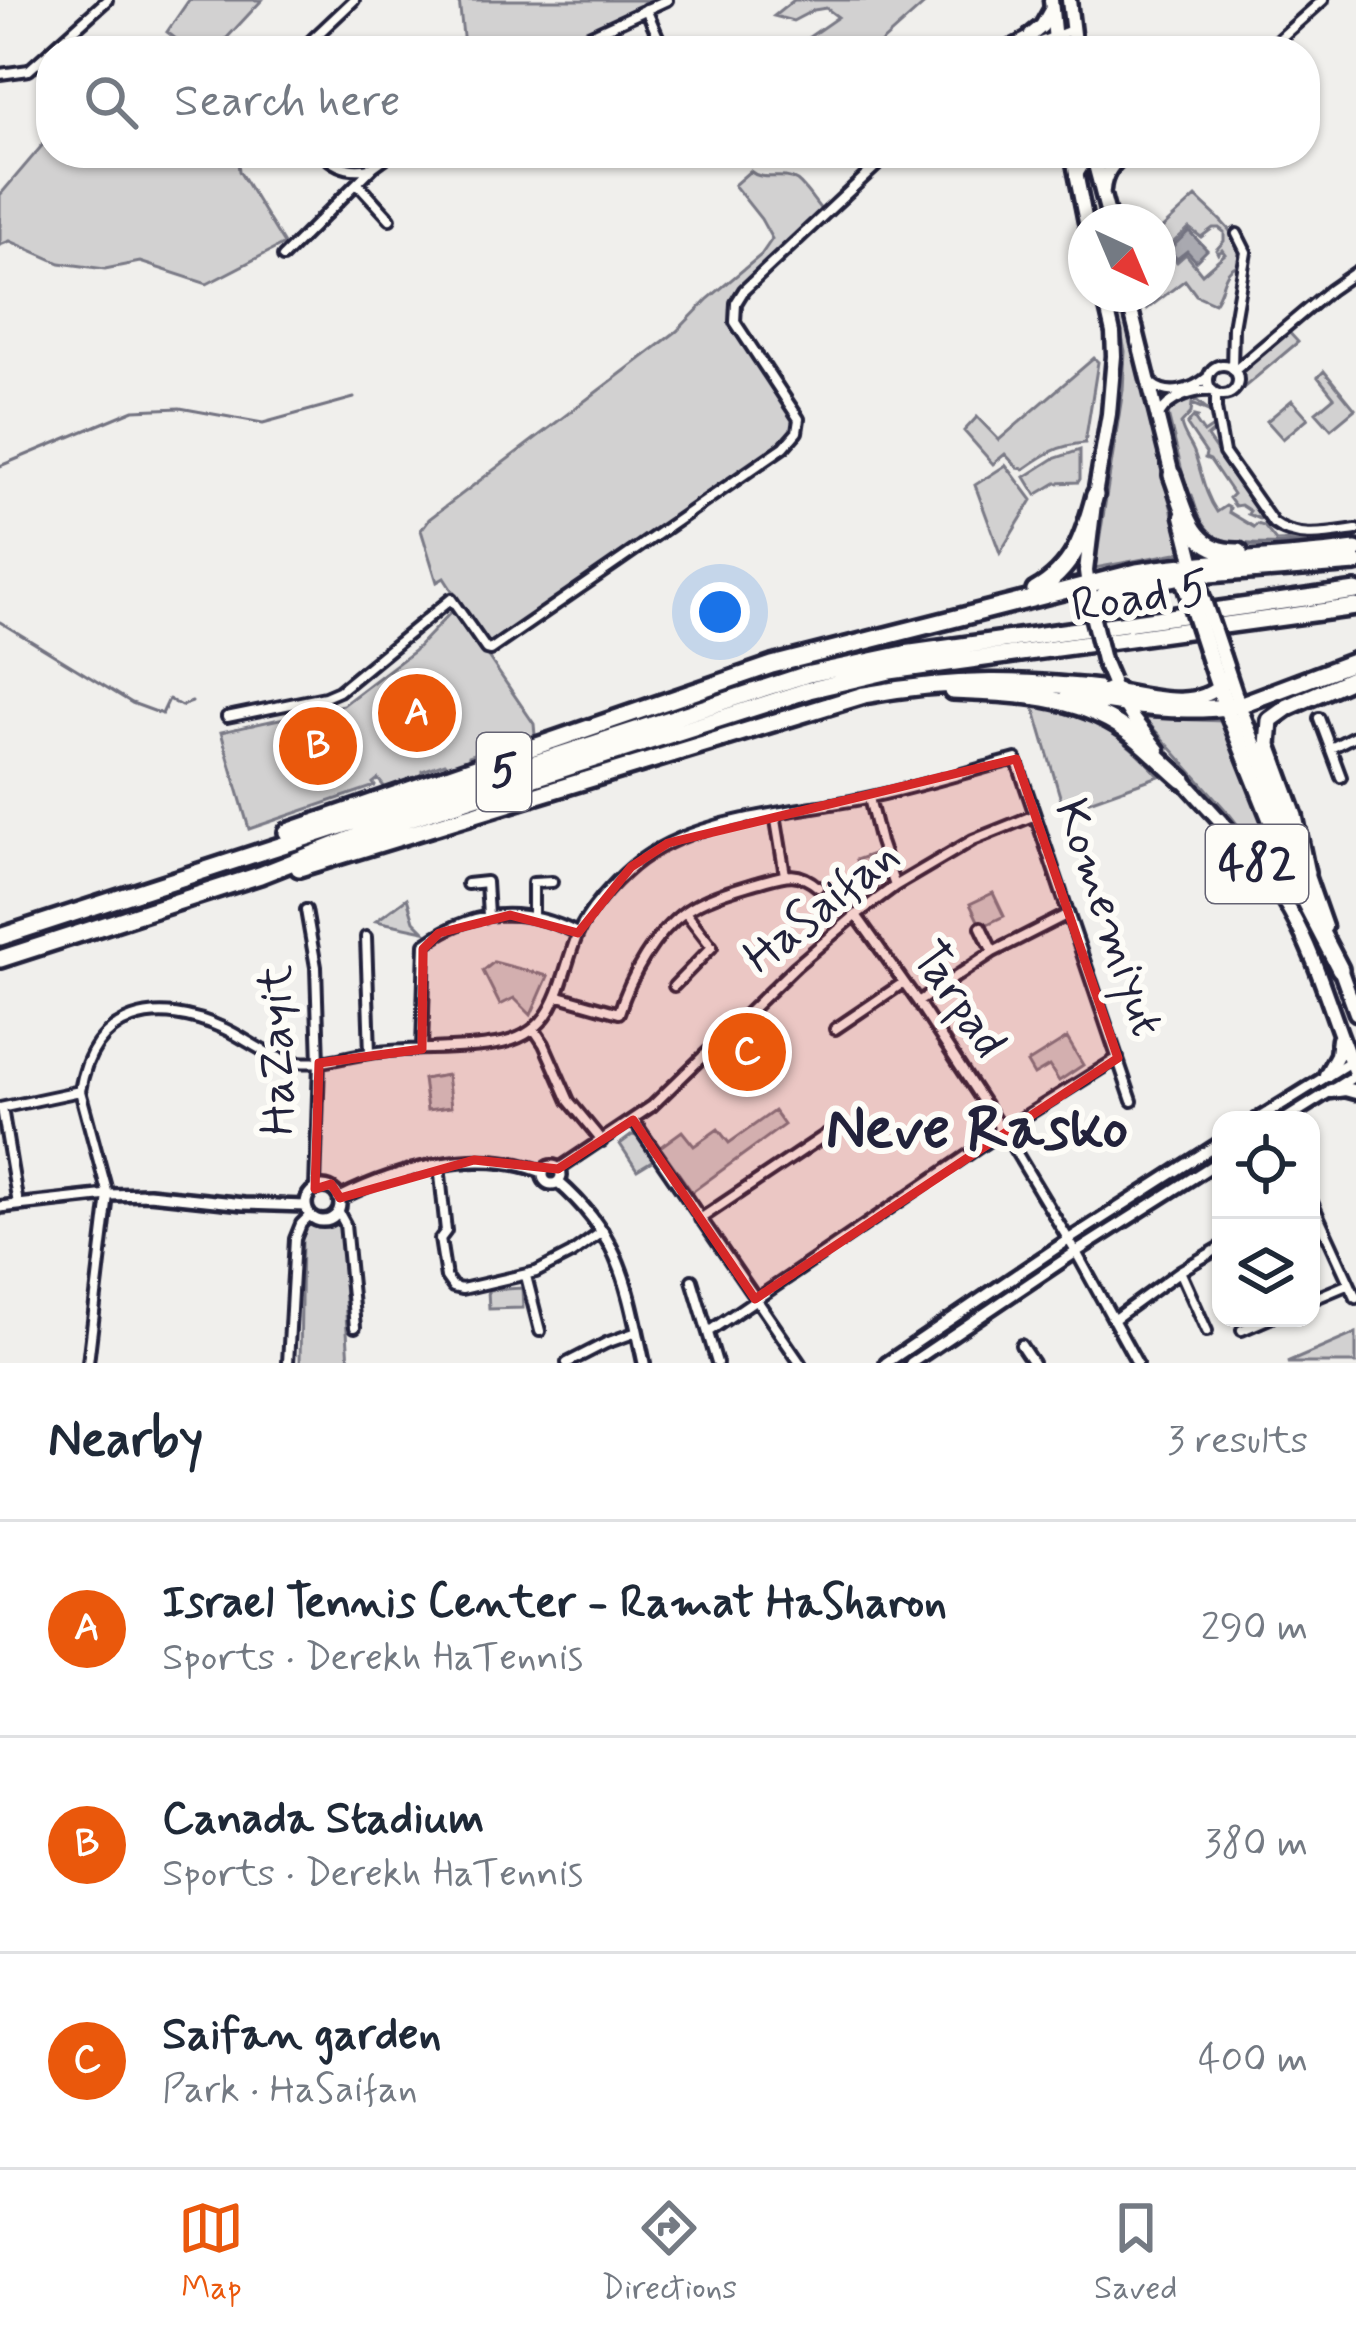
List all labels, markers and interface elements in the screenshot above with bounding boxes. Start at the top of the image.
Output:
search box [36,36,1320,168]
icon: search [78,69,144,135]
text: Search here [174,73,401,132]
north arrow [1068,204,1176,312]
street label: Road 5 [1067,557,1213,639]
your location [690,582,750,642]
pin: A [378,668,456,758]
pin: B [279,701,357,791]
road number: 5 [477,733,531,811]
street label: Komemiyut [1038,791,1178,1045]
street label: HaSaifan [731,825,913,989]
road number: 482 [1206,825,1308,903]
street label: Tarpad [896,929,1020,1071]
street label: HaZayit [245,964,311,1136]
pin: C [708,1007,786,1097]
district label: Neve Rasko [826,1091,1128,1170]
map controls [1212,1111,1320,1327]
button: locate [1212,1111,1320,1219]
button: layers [1212,1219,1320,1327]
text: Nearby [48,1408,203,1474]
text: 3 results [1167,1416,1308,1467]
text: Israel Tennis Center - Ramat HaSharon [162,1574,947,1633]
text: A [74,1603,100,1654]
text: 290 m [1201,1603,1308,1654]
text: Sports · Derekh HaTennis [162,1633,583,1684]
text: Canada Stadium [162,1790,484,1849]
text: B [75,1819,99,1870]
text: 380 m [1204,1819,1308,1870]
text: Sports · Derekh HaTennis [162,1849,583,1900]
text: Saifan garden [162,2006,441,2065]
text: C [73,2035,101,2086]
text: 400 m [1198,2035,1308,2086]
text: Park · HaSaifan [162,2065,418,2116]
tab: Map [178,2195,244,2311]
tab: Directions [601,2195,737,2311]
tab: Saved [1094,2195,1178,2311]

